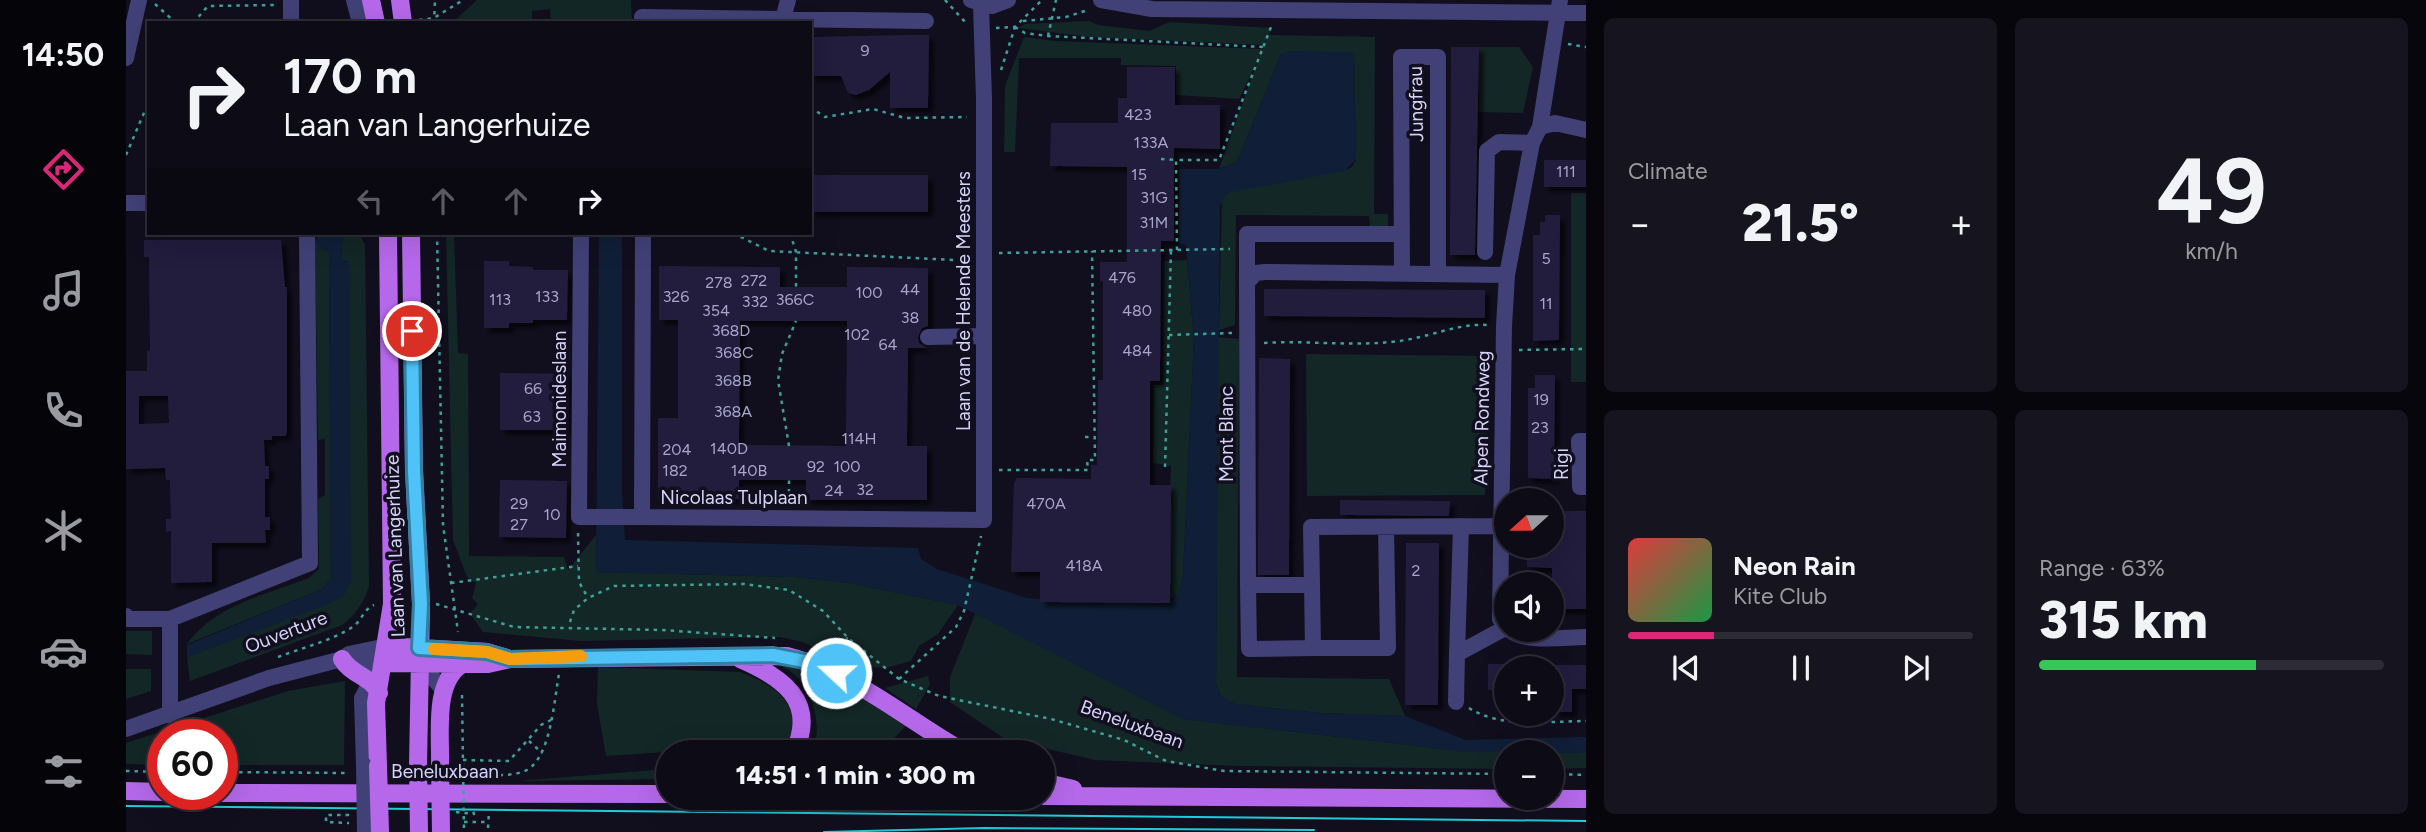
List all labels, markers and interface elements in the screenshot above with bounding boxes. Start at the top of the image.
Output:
text: 14:50 [22,36,104,74]
house number: 9 [860,41,870,60]
text: 170 m [283,46,417,105]
icon: right [168,49,259,140]
street label: Jungfrau [1404,66,1428,142]
house number: 423 [1124,105,1152,124]
text: Laan van Langerhuize [283,106,591,144]
house number: 133A [1134,133,1169,152]
text: 49 [2156,137,2267,246]
icon: directions [39,145,88,194]
text: Climate [1628,157,1707,185]
house number: 111 [1556,162,1576,181]
house number: 15 [1131,165,1147,184]
street label: Laan van de Helende Meesters [952,171,975,431]
icon: left [351,182,389,220]
icon: ahead [424,182,462,220]
icon: ahead [497,182,535,220]
icon: right [570,182,608,220]
house number: 31G [1140,188,1168,207]
text: 21.5° [1742,192,1859,254]
text: − [1628,201,1652,247]
text: + [1949,201,1973,247]
house number: 31M [1140,213,1168,232]
text: km/h [2185,237,2238,265]
house number: 5 [1541,249,1551,268]
icon: music [39,266,88,315]
house number: 476 [1108,268,1136,287]
house number: 272 [741,271,767,290]
house number: 278 [705,273,733,292]
house number: 44 [900,280,920,299]
house number: 100 [855,283,883,302]
house number: 133 [535,287,559,306]
house number: 326 [663,287,689,306]
house number: 113 [489,290,511,309]
house number: 366C [776,290,814,309]
house number: 332 [742,292,768,311]
house number: 11 [1539,294,1553,313]
pin [382,301,442,361]
house number: 354 [702,301,730,320]
house number: 480 [1122,301,1152,320]
house number: 38 [901,308,919,327]
icon: arrive [393,312,431,350]
house number: 368D [712,321,750,340]
house number: 102 [844,325,870,344]
street label: Maimonideslaan [548,331,571,467]
house number: 64 [879,335,898,354]
house number: 484 [1122,341,1152,360]
house number: 368C [714,343,754,362]
street label: Alpen Rondweg [1469,350,1495,486]
house number: 368B [714,371,752,390]
house number: 66 [524,379,542,398]
icon: phone [39,386,88,435]
street label: Mont Blanc [1215,386,1238,482]
house number: 19 [1533,390,1549,409]
house number: 368A [714,402,752,421]
house number: 63 [523,407,541,426]
house number: 23 [1531,418,1549,437]
house number: 114H [841,429,877,448]
house number: 140D [710,439,748,458]
house number: 204 [662,440,692,459]
street label: Rigi [1550,448,1573,480]
street label: Laan van Langerhuize [380,454,410,638]
house number: 92 [807,457,825,476]
house number: 100 [833,457,861,476]
house number: 182 [662,461,688,480]
house number: 140B [731,461,768,480]
house number: 32 [856,480,874,499]
house number: 24 [825,481,843,500]
street label: Nicolaas Tulplaan [660,486,808,509]
north arrow [1494,488,1564,558]
map controls [1494,488,1564,810]
house number: 29 [510,494,528,513]
house number: 470A [1026,494,1066,513]
house number: 10 [544,505,560,524]
icon: climate [39,506,88,555]
house number: 27 [510,515,528,534]
text: Neon Rain [1733,550,1856,582]
text: Range · 63% [2039,554,2165,582]
house number: 418A [1065,556,1103,575]
house number: 2 [1412,561,1420,580]
button: sound [1494,572,1564,642]
text: Kite Club [1733,582,1827,610]
text: 315 km [2039,589,2208,651]
street label: Ouverture [242,606,330,658]
icon: car [39,627,88,676]
position arrow [799,636,873,710]
icon: previous [1667,649,1705,687]
icon: pause [1782,649,1820,687]
icon: next [1897,649,1935,687]
button: + [1494,656,1564,726]
street label: Beneluxbaan [1077,695,1187,753]
speed limit sign: 60 [147,719,238,810]
button: − [1494,740,1564,810]
icon: filters [39,747,88,796]
text: 14:51 · 1 min · 300 m [735,759,976,791]
street label: Beneluxbaan [391,760,499,783]

